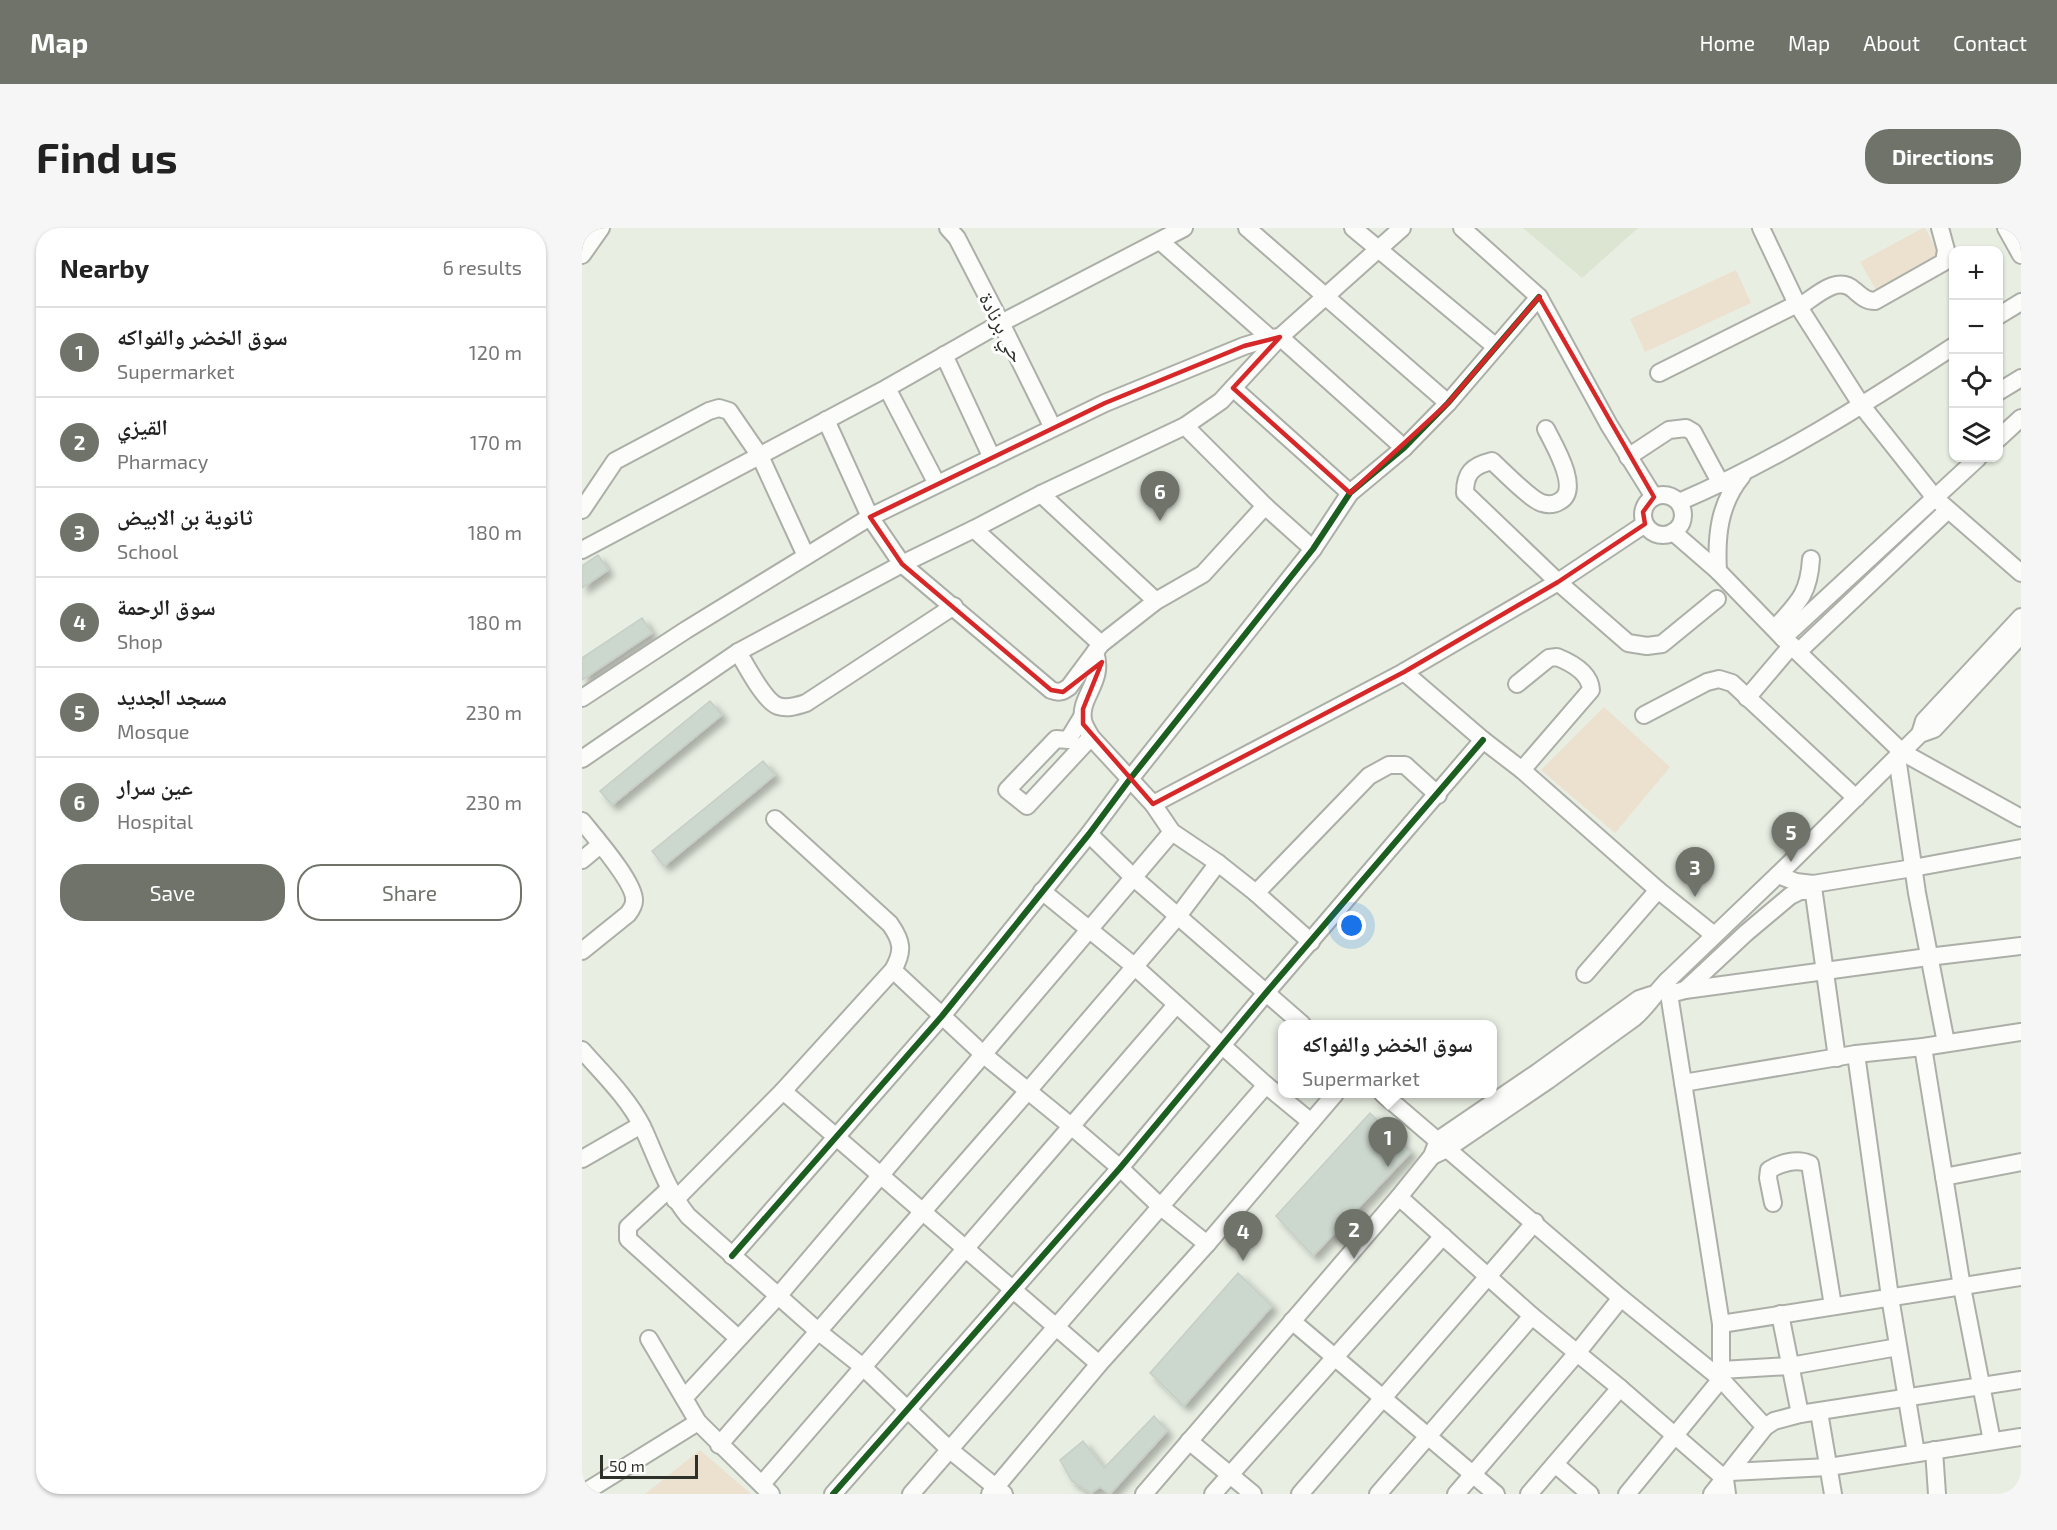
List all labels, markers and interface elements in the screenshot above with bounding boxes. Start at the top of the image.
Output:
text: Map [30,25,88,59]
text: Home [1699,30,1755,55]
text: Map [1788,30,1830,55]
text: About [1863,30,1920,55]
text: Contact [1953,30,2027,55]
button: Directions [1865,129,2021,184]
text: Find us [36,131,178,181]
map controls [1949,246,2003,462]
button: + [1949,246,2003,300]
text: Nearby [60,252,149,283]
text: 6 results [442,255,522,279]
street label: حي برنادة [970,288,1031,369]
button: − [1949,300,2003,354]
text: سوق الخضر والفواكه [117,323,288,349]
text: 1 [75,340,84,364]
text: 120 m [469,340,522,364]
button: locate [1949,354,2003,408]
text: Supermarket [117,359,235,383]
button: layers [1949,408,2003,462]
text: القيزي [117,413,168,439]
text: 2 [74,430,85,454]
text: 170 m [470,430,522,454]
text: Pharmacy [117,449,208,473]
pin: 6 [1140,472,1180,521]
text: ثانوية بن الابيض [117,503,253,529]
text: 3 [74,520,85,544]
text: 180 m [468,520,522,544]
text: School [117,539,178,563]
text: سوق الرحمة [117,593,216,619]
text: 4 [73,610,86,634]
text: 180 m [468,610,522,634]
text: Shop [117,629,163,653]
text: مسجد الجديد [117,683,227,709]
text: 5 [74,700,85,724]
text: 230 m [466,700,522,724]
text: Mosque [117,719,190,743]
text: عين سرار [117,773,193,799]
text: 6 [74,790,85,814]
text: 230 m [466,790,522,814]
text: Hospital [117,809,193,833]
pin: 5 [1772,812,1810,862]
pin: 3 [1676,848,1714,897]
button: Save [60,864,285,921]
button: Share [297,864,522,921]
your location [1337,911,1366,940]
popup [1278,1020,1497,1098]
text: سوق الخضر والفواكه [1302,1030,1473,1056]
text: Supermarket [1302,1066,1420,1090]
pin: 1 [1368,1118,1408,1167]
pin: 2 [1334,1210,1374,1259]
pin: 4 [1224,1212,1262,1261]
scale bar [600,1452,698,1480]
text: 50 m [609,1456,645,1475]

